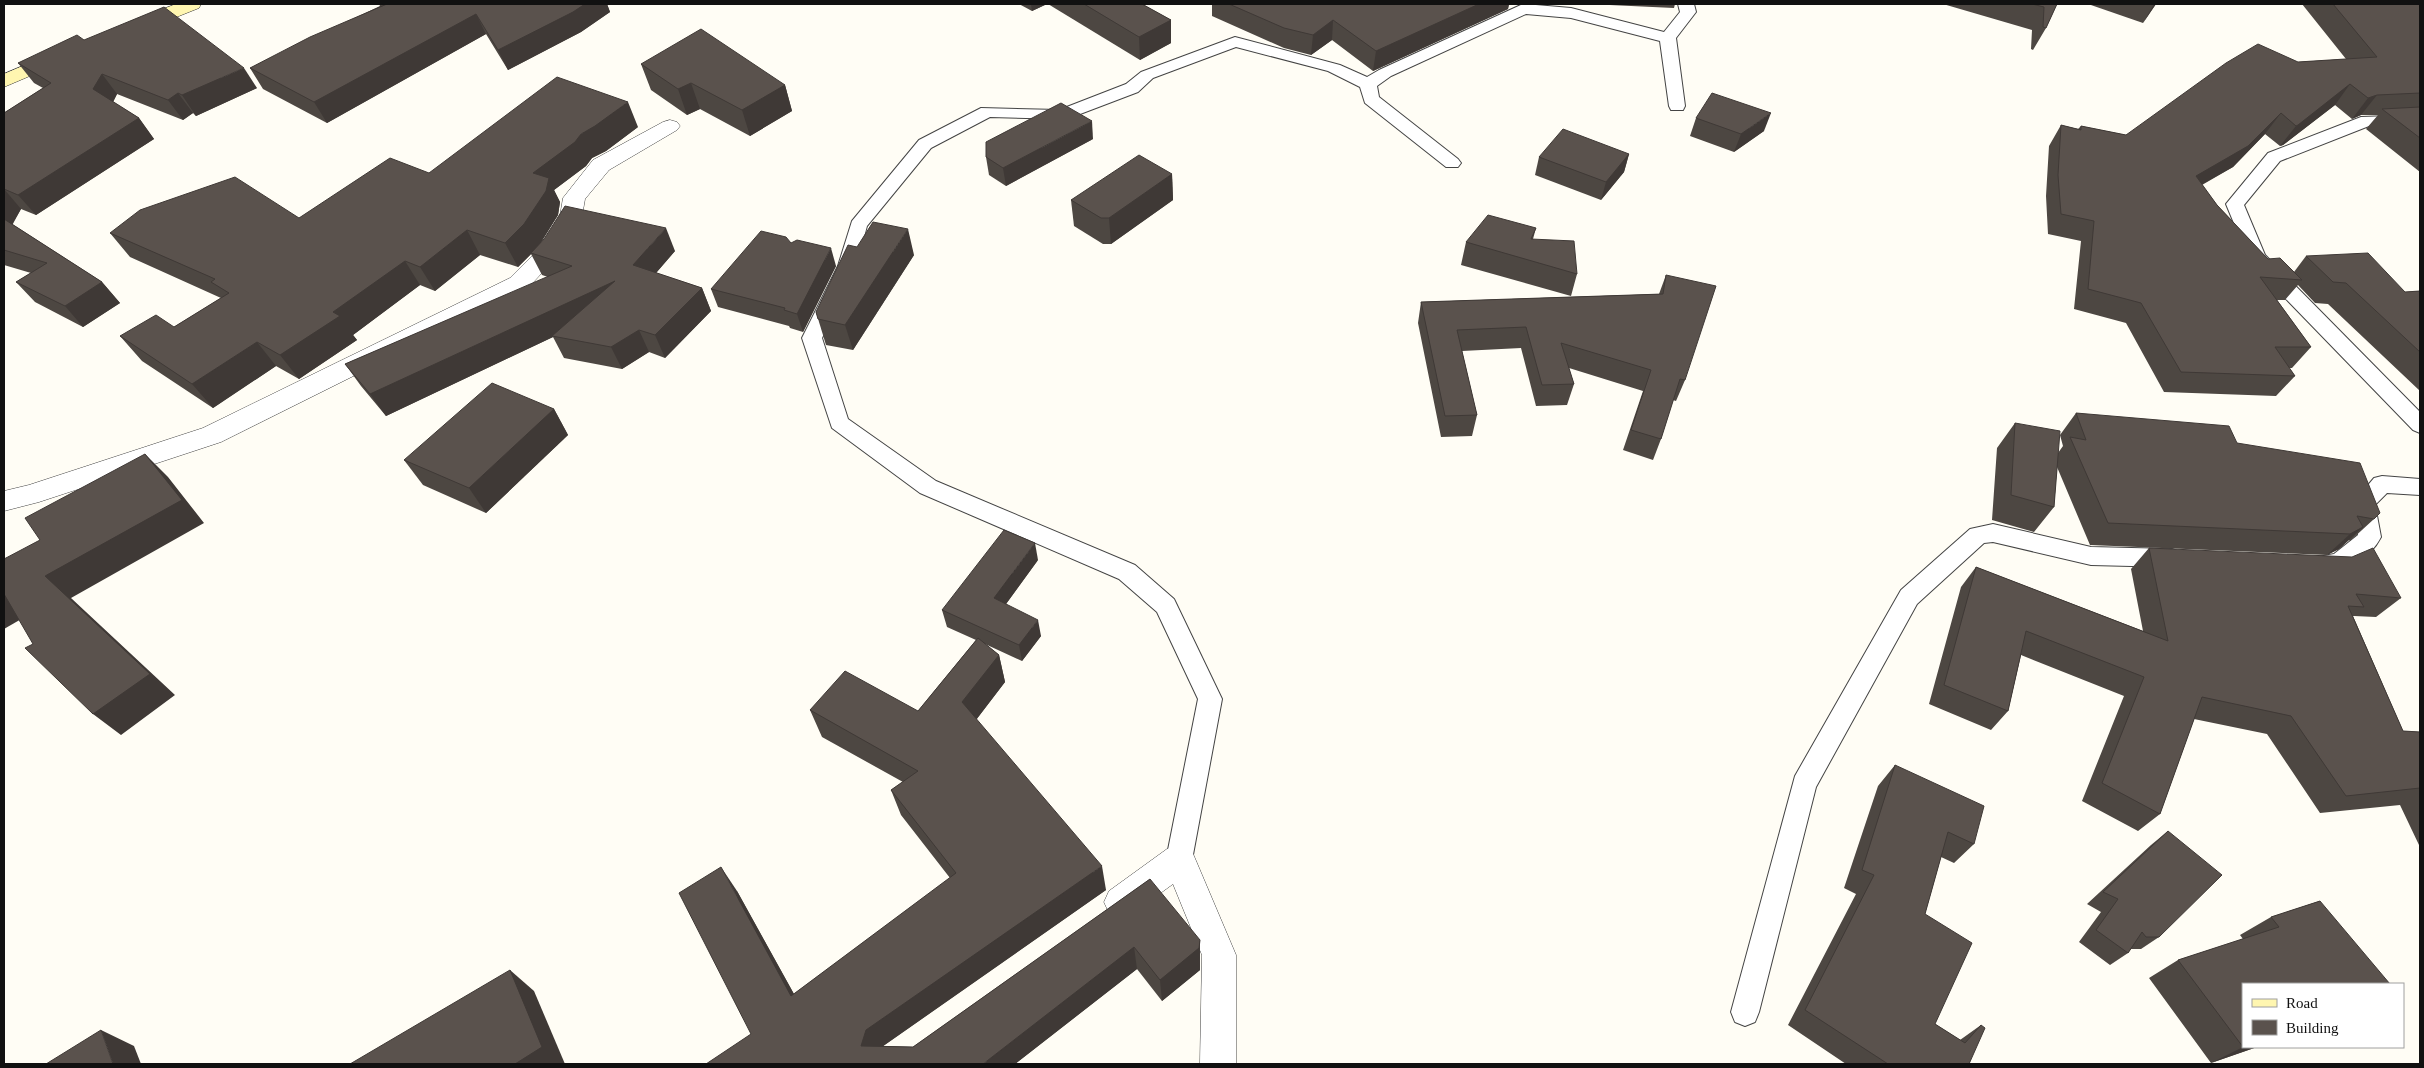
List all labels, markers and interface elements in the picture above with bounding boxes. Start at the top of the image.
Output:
legend [2242,983,2404,1048]
text: Road [2286,995,2318,1011]
text: Building [2286,1020,2339,1036]

